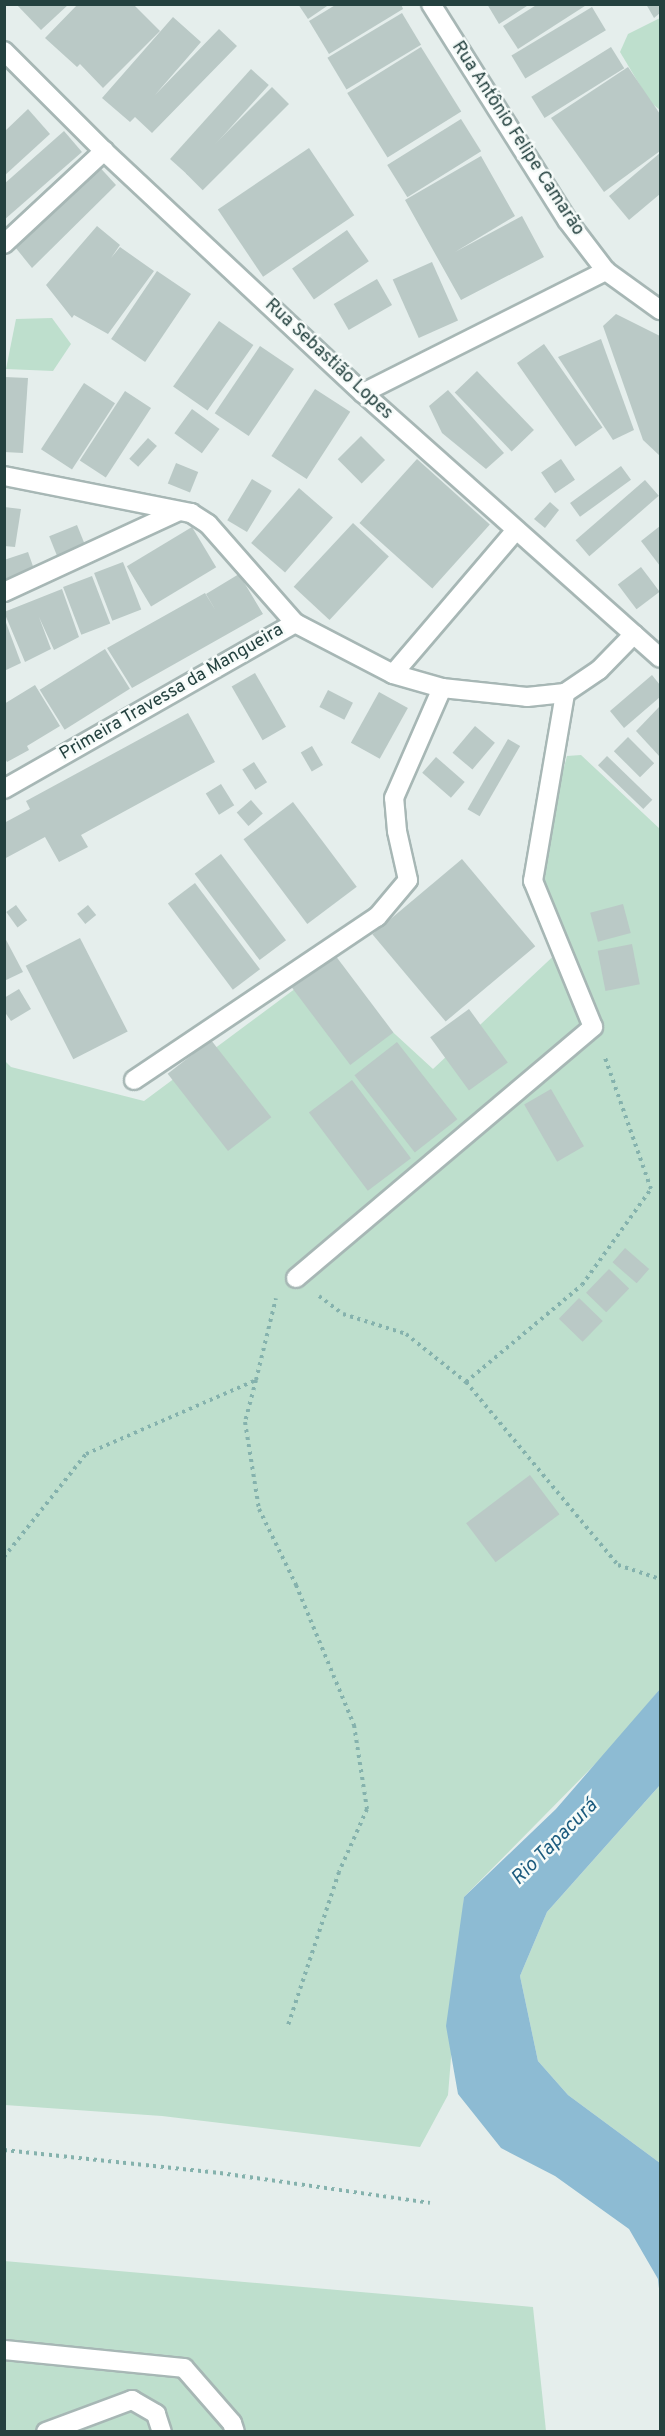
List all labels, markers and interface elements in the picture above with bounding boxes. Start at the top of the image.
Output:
street label: Rua Antônio Felipe Camarão [446,37,588,241]
street label: Rua Sebastião Lopes [260,295,396,425]
street label: Primeira Travessa da Mangueira [56,620,288,766]
water label: Rio Tapacurá [507,1795,603,1891]

